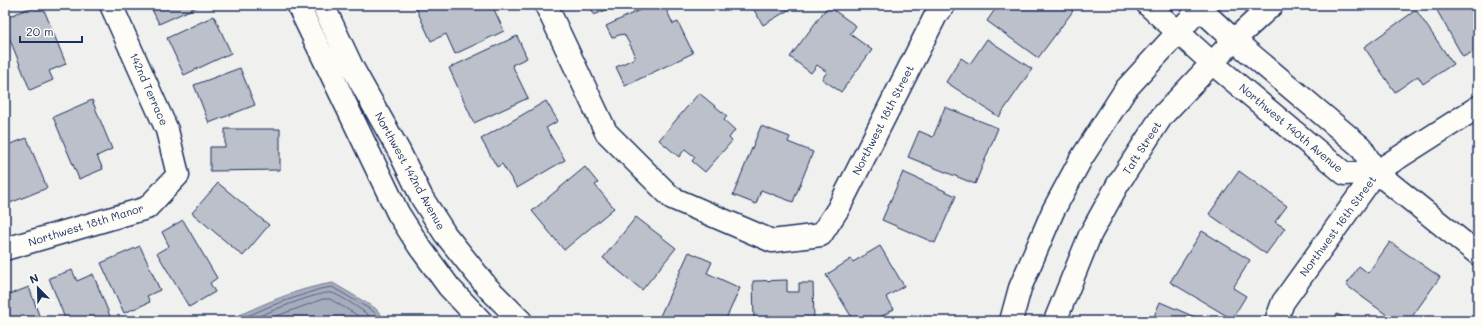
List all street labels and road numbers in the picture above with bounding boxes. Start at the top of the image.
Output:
street label: 142nd Terrace [127,50,172,128]
street label: Northwest 18th Street [848,62,917,177]
street label: Northwest 140th Avenue [1236,80,1346,176]
street label: Northwest 142nd Avenue [372,109,449,232]
street label: Taft Street [1119,118,1164,177]
street label: Northwest 16th Street [1296,172,1379,279]
street label: Northwest 18th Manor [26,200,145,249]

